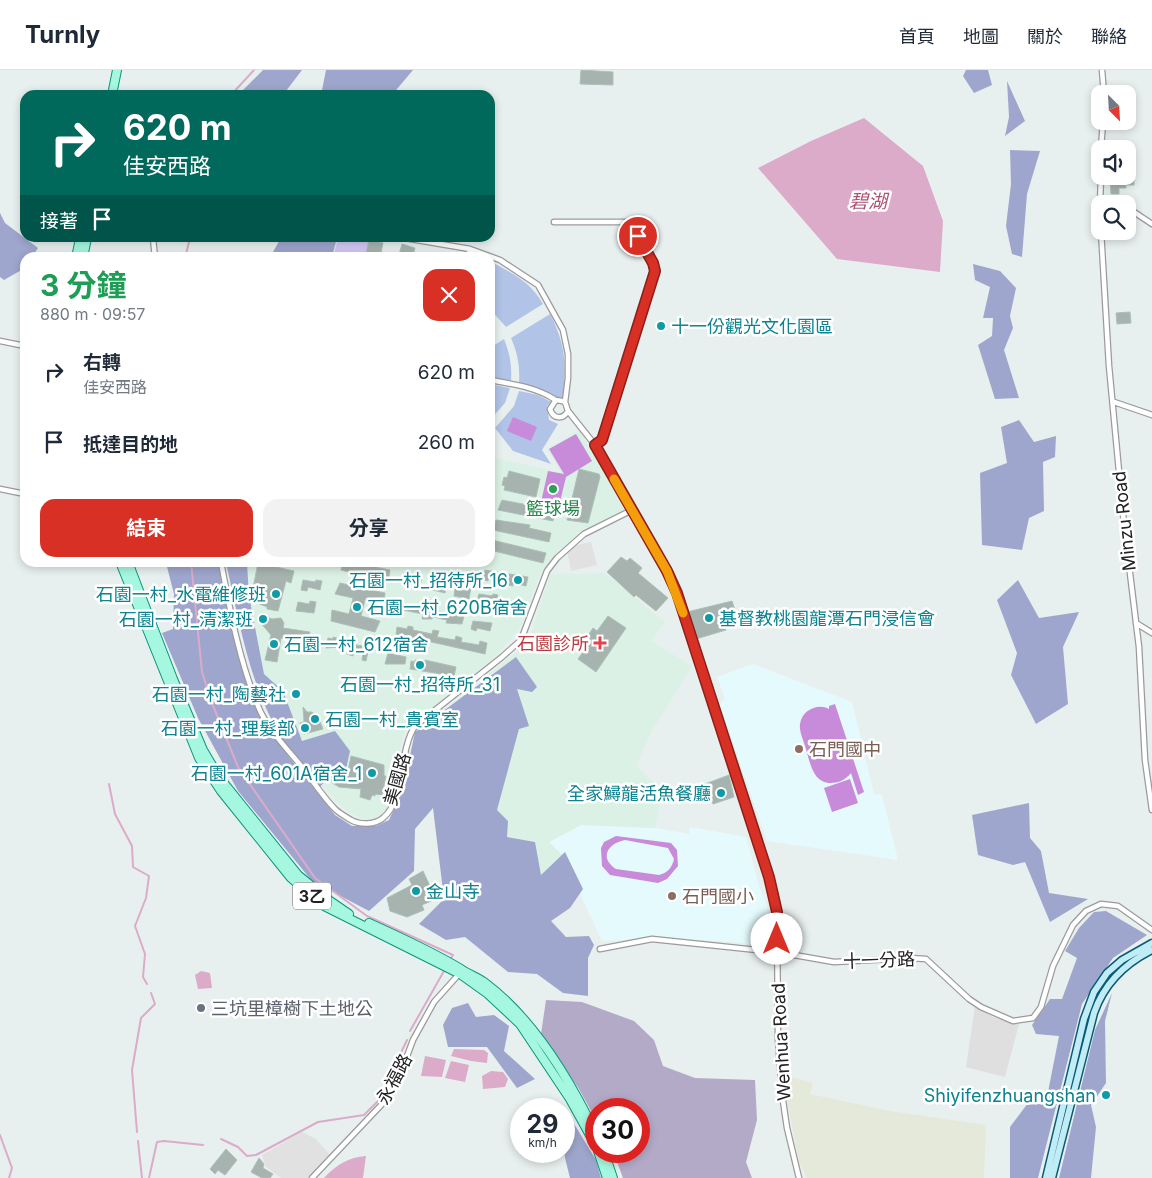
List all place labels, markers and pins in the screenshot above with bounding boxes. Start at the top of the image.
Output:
pin [617,215,659,257]
place label: 十一份觀光文化園區 [671,316,833,337]
marker: 十一份觀光文化園區 [655,320,667,332]
marker: 籃球場 [547,483,559,495]
place label: 籃球場 [526,498,580,519]
place label: 石園一村_招待所_16 [349,570,508,591]
marker: 石園一村_招待所_16 [512,574,524,586]
place label: 石園一村_水電維修班 [96,584,266,605]
marker: 石園一村_水電維修班 [270,588,282,600]
place label: 石園一村_620B宿舍 [367,597,528,618]
marker: 石園一村_620B宿舍 [351,601,363,613]
place label: 基督教桃園龍潭石門浸信會 [719,608,935,629]
place label: 石園一村_清潔班 [119,609,253,630]
marker: 基督教桃園龍潭石門浸信會 [703,612,715,624]
marker: 石園一村_清潔班 [257,613,269,625]
place label: 石園診所 [517,633,589,654]
place label: 石園一村_612宿舍 [284,634,429,655]
marker: 石園診所 [593,636,607,650]
marker: 石園一村_612宿舍 [268,638,280,650]
marker: 石園一村_招待所_31 [414,659,426,671]
place label: 石園一村_招待所_31 [340,674,500,695]
place label: 石園一村_陶藝社 [152,684,286,705]
marker: 石園一村_陶藝社 [290,688,302,700]
place label: 石園一村_貴賓室 [325,709,459,730]
marker: 石園一村_貴賓室 [309,713,321,725]
place label: 石園一村_理髮部 [161,718,295,739]
marker: 石園一村_理髮部 [299,722,311,734]
place label: 石門國中 [809,739,881,760]
marker: 石門國中 [793,743,805,755]
place label: 石園一村_601A宿舍_1 [191,763,362,784]
marker: 石園一村_601A宿舍_1 [366,767,378,779]
place label: 全家鱘龍活魚餐廳 [567,783,711,804]
marker: 全家鱘龍活魚餐廳 [715,787,727,799]
place label: 金山寺 [426,881,480,902]
marker: 金山寺 [410,885,422,897]
place label: 石門國小 [682,886,754,907]
marker: 石門國小 [666,890,678,902]
place label: 三坑里樟樹下土地公 [211,998,373,1019]
marker: 三坑里樟樹下土地公 [195,1002,207,1014]
place label: Shiyifenzhuangshan [924,1085,1096,1106]
marker: Shiyifenzhuangshan [1100,1089,1112,1101]

